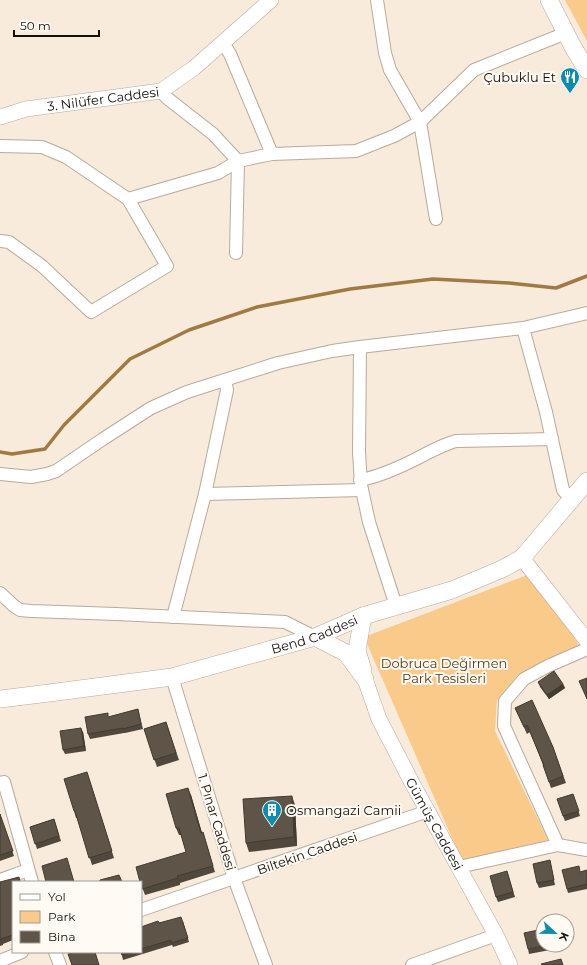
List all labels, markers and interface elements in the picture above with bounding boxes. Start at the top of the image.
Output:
scale bar [14,12,99,38]
text: 50 m [20,18,51,33]
restaurant icon: Çubuklu Et [559,66,581,94]
place label: Çubuklu Et [484,69,556,85]
street label: 3. Nilüfer Caddesi [46,83,160,114]
street label: Bend Caddesi [269,611,360,657]
park label: Dobruca Değirmen Park Tesisleri [381,655,507,686]
street label: 1. Pınar Caddesi [195,772,239,872]
street label: Gümüş Caddesi [403,775,467,873]
building icon: Osmangazi Camii [261,799,283,827]
place label: Osmangazi Camii [286,802,401,818]
street label: Biltekin Caddesi [255,828,359,878]
legend [12,881,142,953]
text: Yol [48,889,66,904]
text: Park [48,909,76,924]
north arrow [535,913,575,953]
text: Bina [48,929,75,944]
text: K [556,930,572,944]

